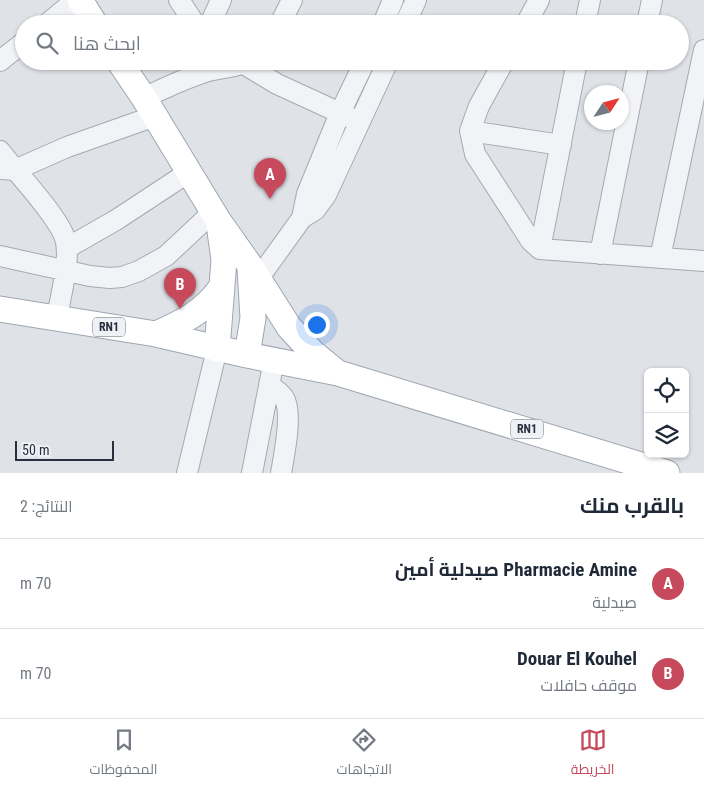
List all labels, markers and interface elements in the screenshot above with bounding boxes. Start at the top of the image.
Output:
search box [15,15,689,70]
icon: search [33,29,61,57]
text: ابحث هنا [73,32,141,55]
north arrow [584,85,629,130]
pin: A [254,158,286,199]
pin: B [164,268,196,309]
your location [304,312,330,338]
road number: RN1 [93,318,125,337]
map controls [644,368,689,458]
button: locate [644,368,689,413]
button: layers [644,413,689,458]
road number: RN1 [511,419,543,438]
scale bar [15,438,114,461]
text: 50 m [22,442,50,458]
text: بالقرب منك [580,494,684,518]
text: النتائج: 2 [20,497,72,516]
text: Pharmacie Amine صيدلية أمين [395,558,637,581]
text: 70 m [20,574,52,593]
text: A [663,574,673,593]
text: صيدلية [592,593,637,612]
text: Douar El Kouhel [517,647,637,670]
text: 70 m [20,664,52,683]
text: B [664,664,673,683]
text: موقف حافلات [541,676,637,695]
tab: المحفوظات [89,726,158,782]
tab: الاتجاهات [337,726,392,782]
tab: الخريطة [571,726,615,782]

